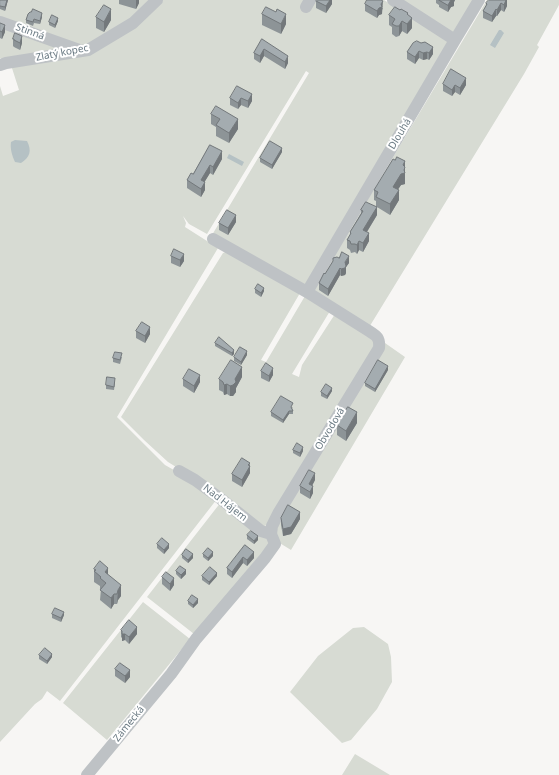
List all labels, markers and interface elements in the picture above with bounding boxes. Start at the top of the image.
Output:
street label: Stinná [14,21,46,43]
street label: Zlatý kopec [35,42,89,64]
street label: Dlouhá [386,116,414,152]
street label: Obvodová [313,406,347,452]
street label: Nad Hájem [201,482,249,524]
street label: Zámecká [111,704,147,744]

